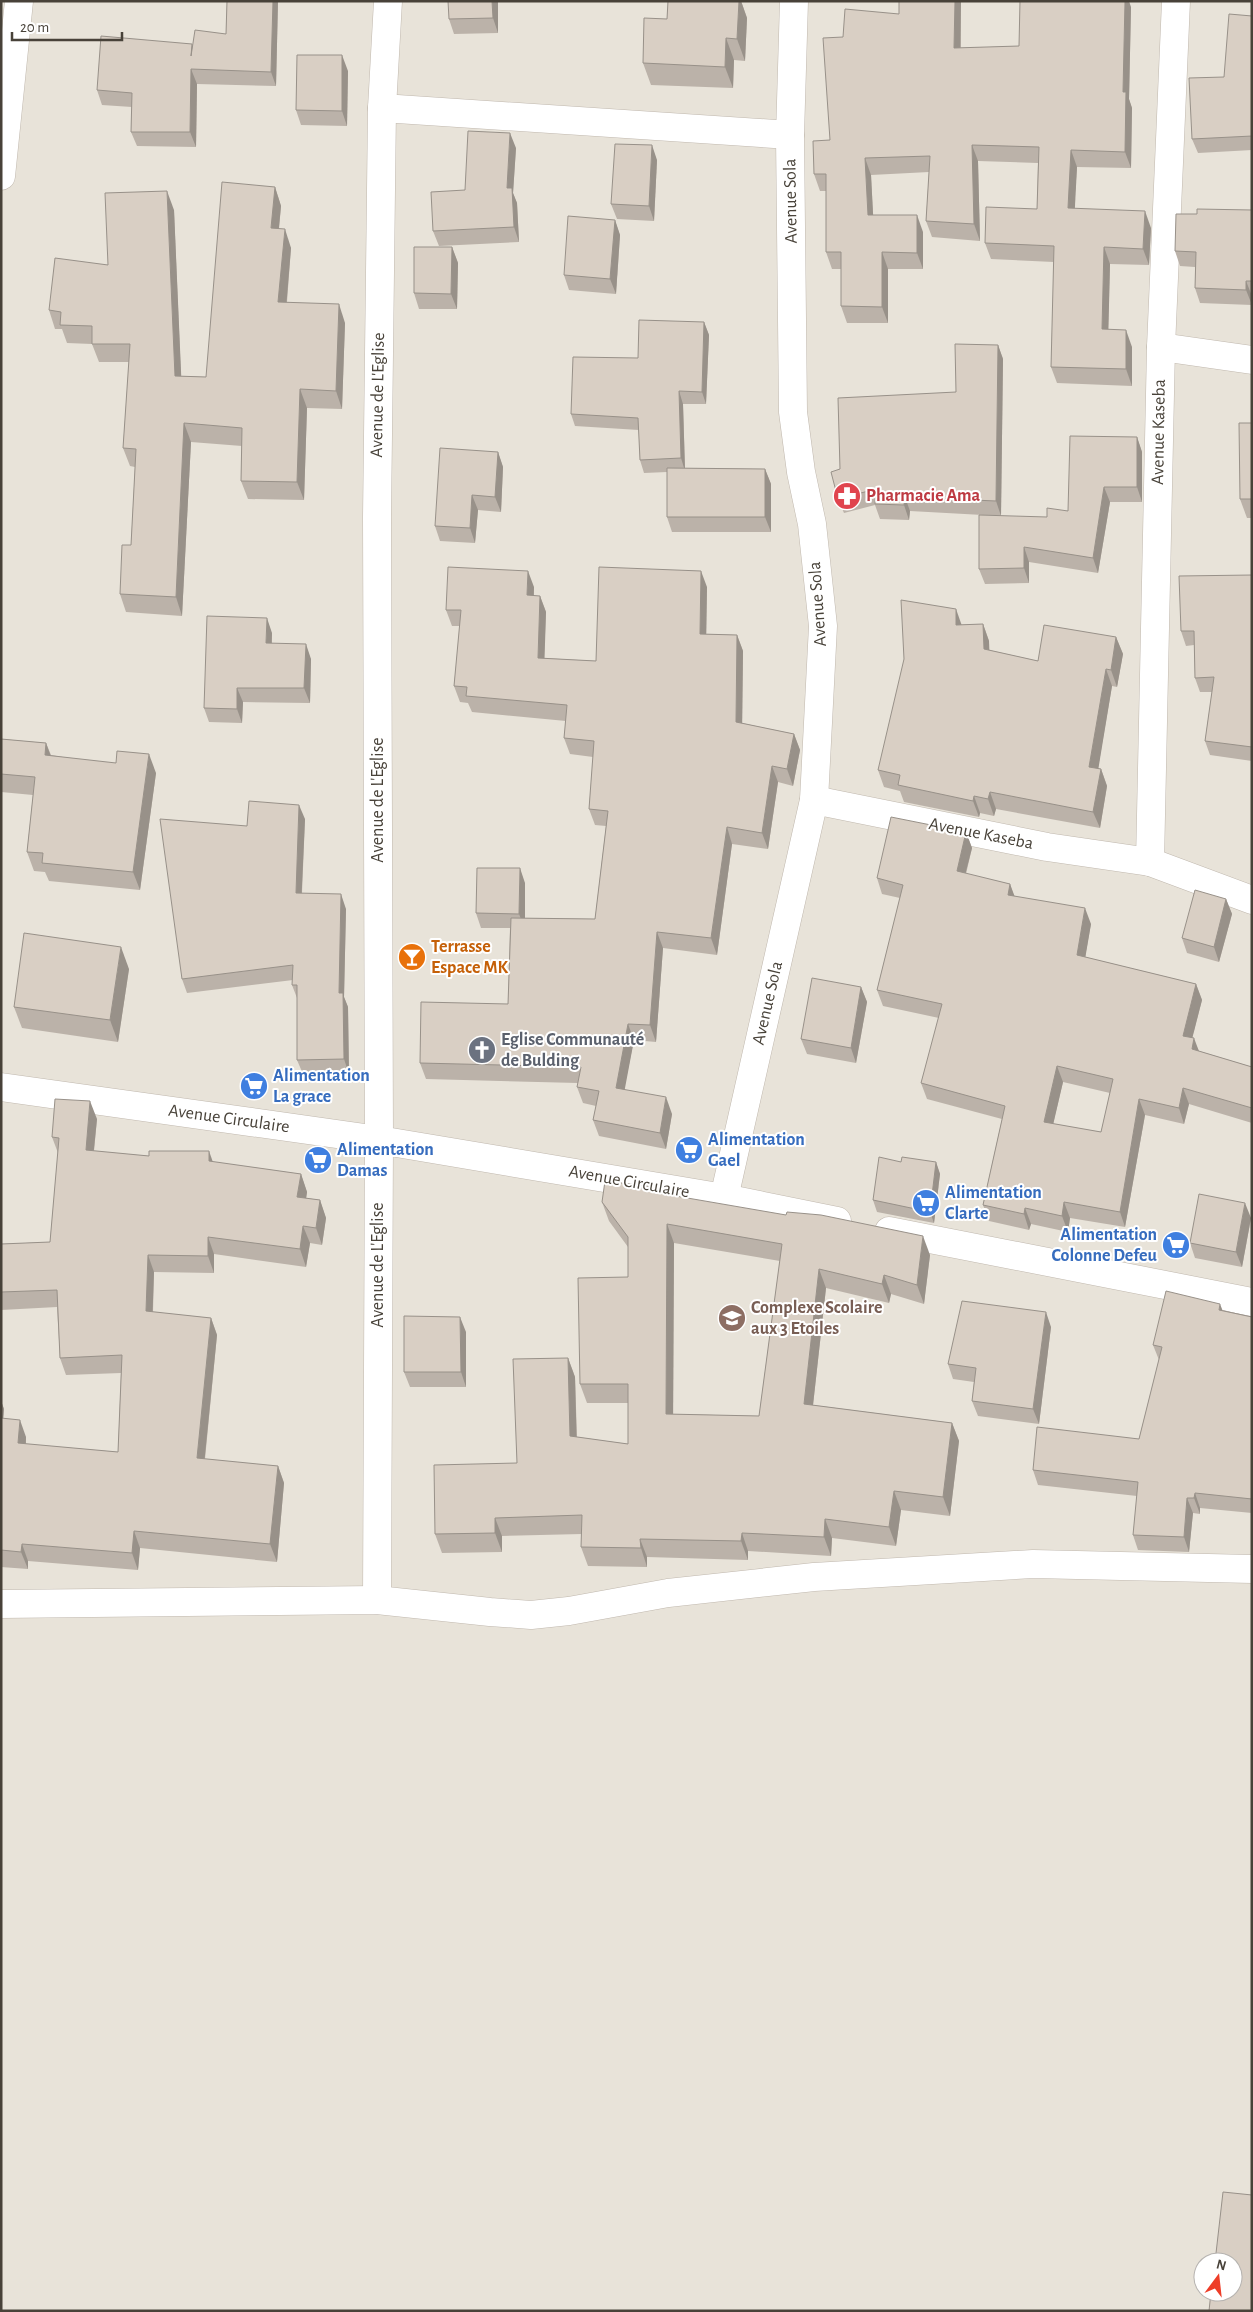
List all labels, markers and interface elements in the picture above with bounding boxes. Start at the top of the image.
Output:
scale bar [12,10,122,42]
text: 20 m [20,20,49,35]
street label: Avenue Sola [781,158,801,244]
street label: Avenue de L'Eglise [368,332,388,458]
street label: Avenue Kaseba [1149,379,1169,485]
pharmacy icon: Pharmacie Ama [832,481,862,511]
place label: Pharmacie Ama [866,487,981,505]
street label: Avenue Sola [806,561,830,647]
street label: Avenue de L'Eglise [369,737,387,863]
street label: Avenue Kaseba [927,815,1035,853]
place label: Terrasse Espace MK [431,938,509,977]
bar icon: Terrasse Espace MK [397,942,427,972]
street label: Avenue Sola [750,959,786,1047]
place label: Eglise Communauté de Bulding [501,1031,644,1070]
church icon: Eglise Communauté de Bulding [467,1035,497,1065]
place label: Alimentation La grace [273,1067,370,1106]
supermarket icon: Alimentation La grace [239,1071,269,1101]
street label: Avenue Circulaire [167,1102,291,1136]
place label: Alimentation Gael [708,1131,805,1170]
supermarket icon: Alimentation Gael [674,1135,704,1165]
place label: Alimentation Damas [337,1141,434,1180]
supermarket icon: Alimentation Damas [303,1145,333,1175]
street label: Avenue Circulaire [567,1163,691,1201]
place label: Alimentation Clarte [945,1184,1042,1223]
supermarket icon: Alimentation Clarte [911,1188,941,1218]
street label: Avenue de L'Eglise [369,1202,387,1328]
place label: Alimentation Colonne Defeu [1052,1226,1158,1265]
supermarket icon: Alimentation Colonne Defeu [1161,1230,1191,1260]
place label: Complexe Scolaire aux 3 Etoiles [751,1299,882,1338]
school or university icon: Complexe Scolaire aux 3 Etoiles [717,1303,747,1333]
north arrow [1193,2252,1243,2302]
text: N [1215,2257,1228,2273]

